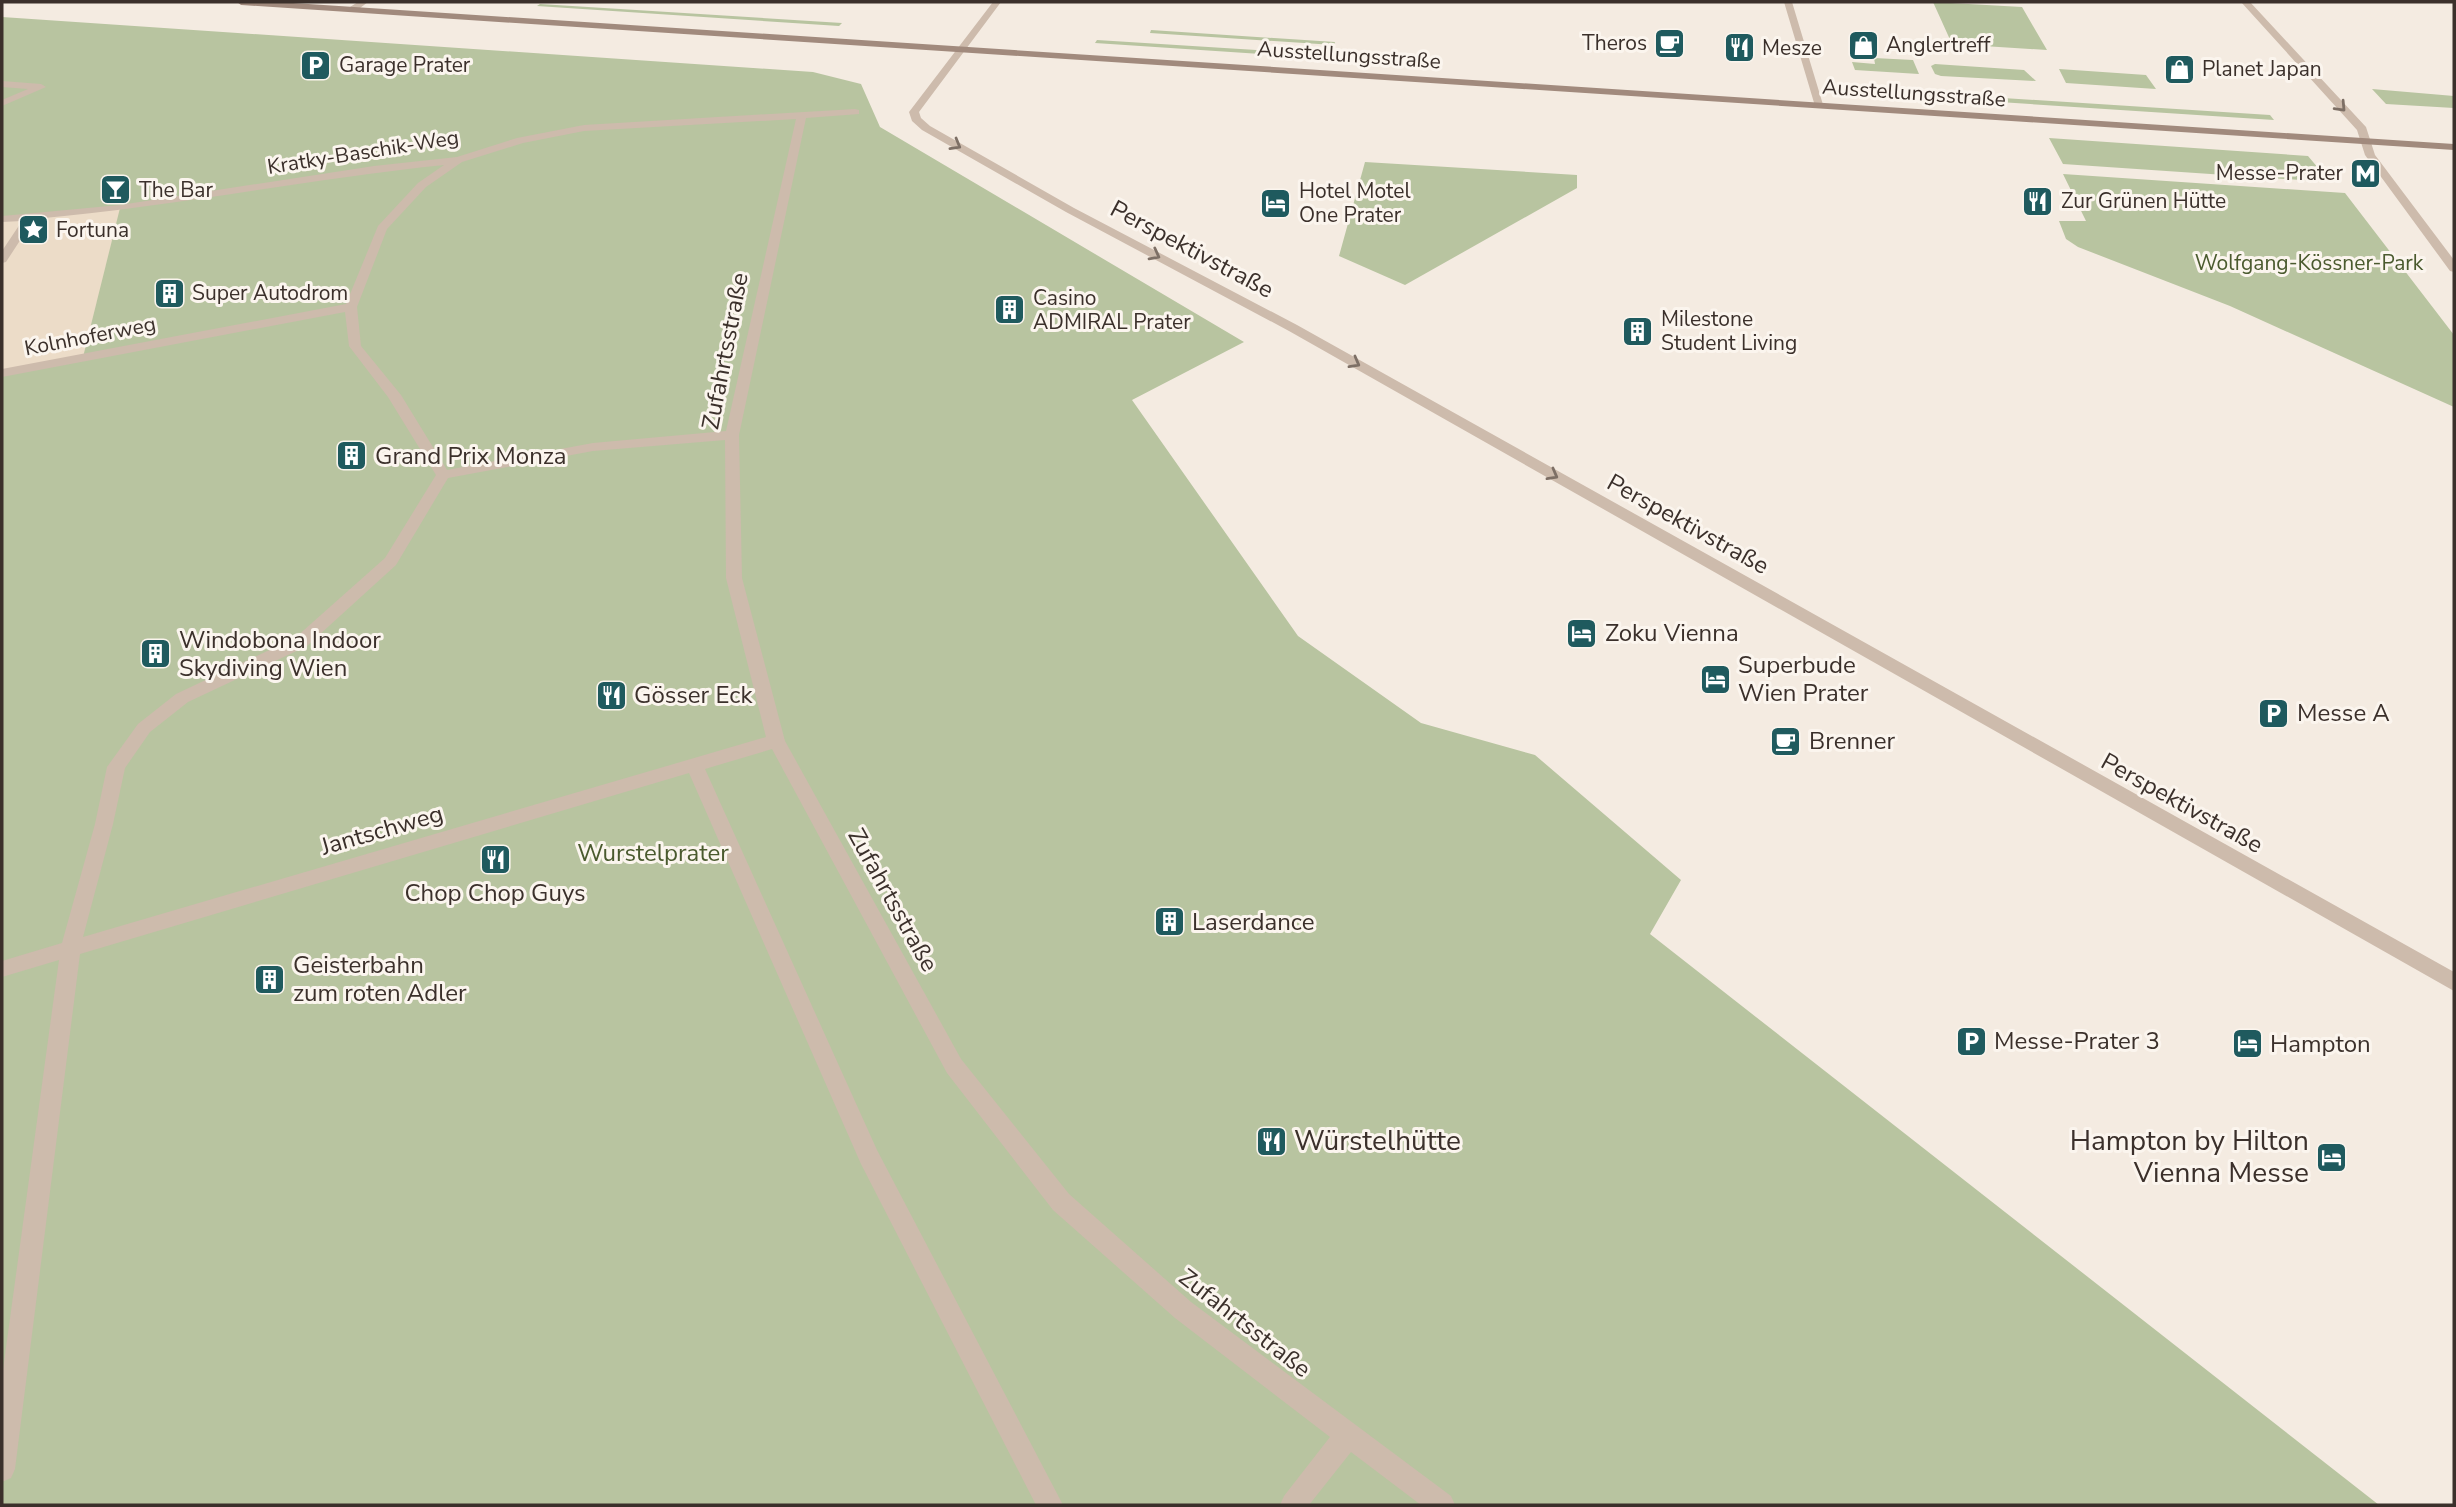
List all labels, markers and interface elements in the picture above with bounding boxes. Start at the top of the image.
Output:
cafe icon: Theros [1653,26,1687,60]
shop icon: Anglertreff [1846,28,1880,62]
place label: Theros [1582,29,1647,57]
restaurant icon: Mesze [1722,31,1756,65]
place label: Anglertreff [1886,31,1991,59]
place label: Mesze [1762,34,1822,62]
street label: Ausstellungsstraße [1256,35,1442,75]
parking icon: Garage Prater [299,48,333,82]
place label: Garage Prater [339,51,471,79]
shop icon: Planet Japan [2162,52,2196,86]
place label: Planet Japan [2202,55,2322,83]
street label: Ausstellungsstraße [1821,73,2007,113]
one-way arrow [2332,99,2345,112]
street label: Kratky-Baschik-Weg [265,123,461,181]
one-way arrow [948,137,961,150]
metro station icon: Messe-Prater [2349,156,2383,190]
place label: Messe-Prater [2216,159,2343,187]
bar icon: The Bar [99,173,133,207]
place label: The Bar [139,176,213,204]
place label: Hotel Motel One Prater [1299,177,1412,229]
restaurant icon: Zur Grünen Hütte [2021,184,2055,218]
hotel icon: Hotel Motel One Prater [1259,186,1293,220]
place label: Zur Grünen Hütte [2061,187,2226,215]
street label: Perspektivstraße [1105,192,1279,306]
place icon: Fortuna [16,213,50,247]
place label: Fortuna [56,216,129,244]
one-way arrow [1148,247,1160,261]
park label: Wolfgang-Kössner-Park [2195,249,2424,277]
street label: Zufahrtsstraße [694,270,756,432]
building icon: Super Autodrom [152,276,186,310]
place label: Super Autodrom [192,279,348,307]
place label: Casino ADMIRAL Prater [1033,284,1191,336]
building icon: Casino ADMIRAL Prater [993,293,1027,327]
place label: Milestone Student Living [1661,305,1797,357]
street label: Kolnhoferweg [22,310,158,362]
building icon: Milestone Student Living [1621,314,1655,348]
one-way arrow [1348,355,1360,368]
building icon: Grand Prix Monza [335,439,369,473]
place label: Grand Prix Monza [375,440,567,472]
street label: Perspektivstraße [1601,466,1775,582]
one-way arrow [1546,467,1559,480]
hotel icon: Zoku Vienna [1565,616,1599,650]
place label: Zoku Vienna [1605,617,1739,649]
place label: Windobona Indoor Skydiving Wien [179,624,381,684]
building icon: Windobona Indoor Skydiving Wien [139,637,173,671]
place label: Superbude Wien Prater [1738,649,1869,709]
hotel icon: Superbude Wien Prater [1698,662,1732,696]
restaurant icon: Gösser Eck [594,678,628,712]
place label: Gösser Eck [634,679,753,711]
parking icon: Messe A [2257,696,2291,730]
place label: Messe A [2297,697,2390,729]
cafe icon: Brenner [1769,724,1803,758]
place label: Brenner [1809,725,1895,757]
street label: Perspektivstraße [2095,745,2269,861]
street label: Jantschweg [316,797,447,863]
street label: Zufahrtsstraße [840,823,946,977]
park label: Wurstelprater [577,837,729,869]
restaurant icon: Chop Chop Guys [478,842,512,876]
place label: Chop Chop Guys [404,877,586,909]
building icon: Laserdance [1152,905,1186,939]
place label: Laserdance [1192,906,1315,938]
place label: Geisterbahn zum roten Adler [293,949,467,1009]
building icon: Geisterbahn zum roten Adler [253,962,287,996]
parking icon: Messe-Prater 3 [1954,1024,1988,1058]
place label: Messe-Prater 3 [1994,1025,2160,1057]
hotel icon: Hampton [2230,1027,2264,1061]
place label: Hampton [2270,1028,2371,1060]
place label: Würstelhütte [1294,1122,1461,1160]
place label: Hampton by Hilton Vienna Messe [2070,1122,2309,1192]
restaurant icon: Würstelhütte [1254,1124,1288,1158]
hotel icon: Hampton by Hilton Vienna Messe [2315,1140,2349,1174]
street label: Zufahrtsstraße [1172,1261,1318,1385]

